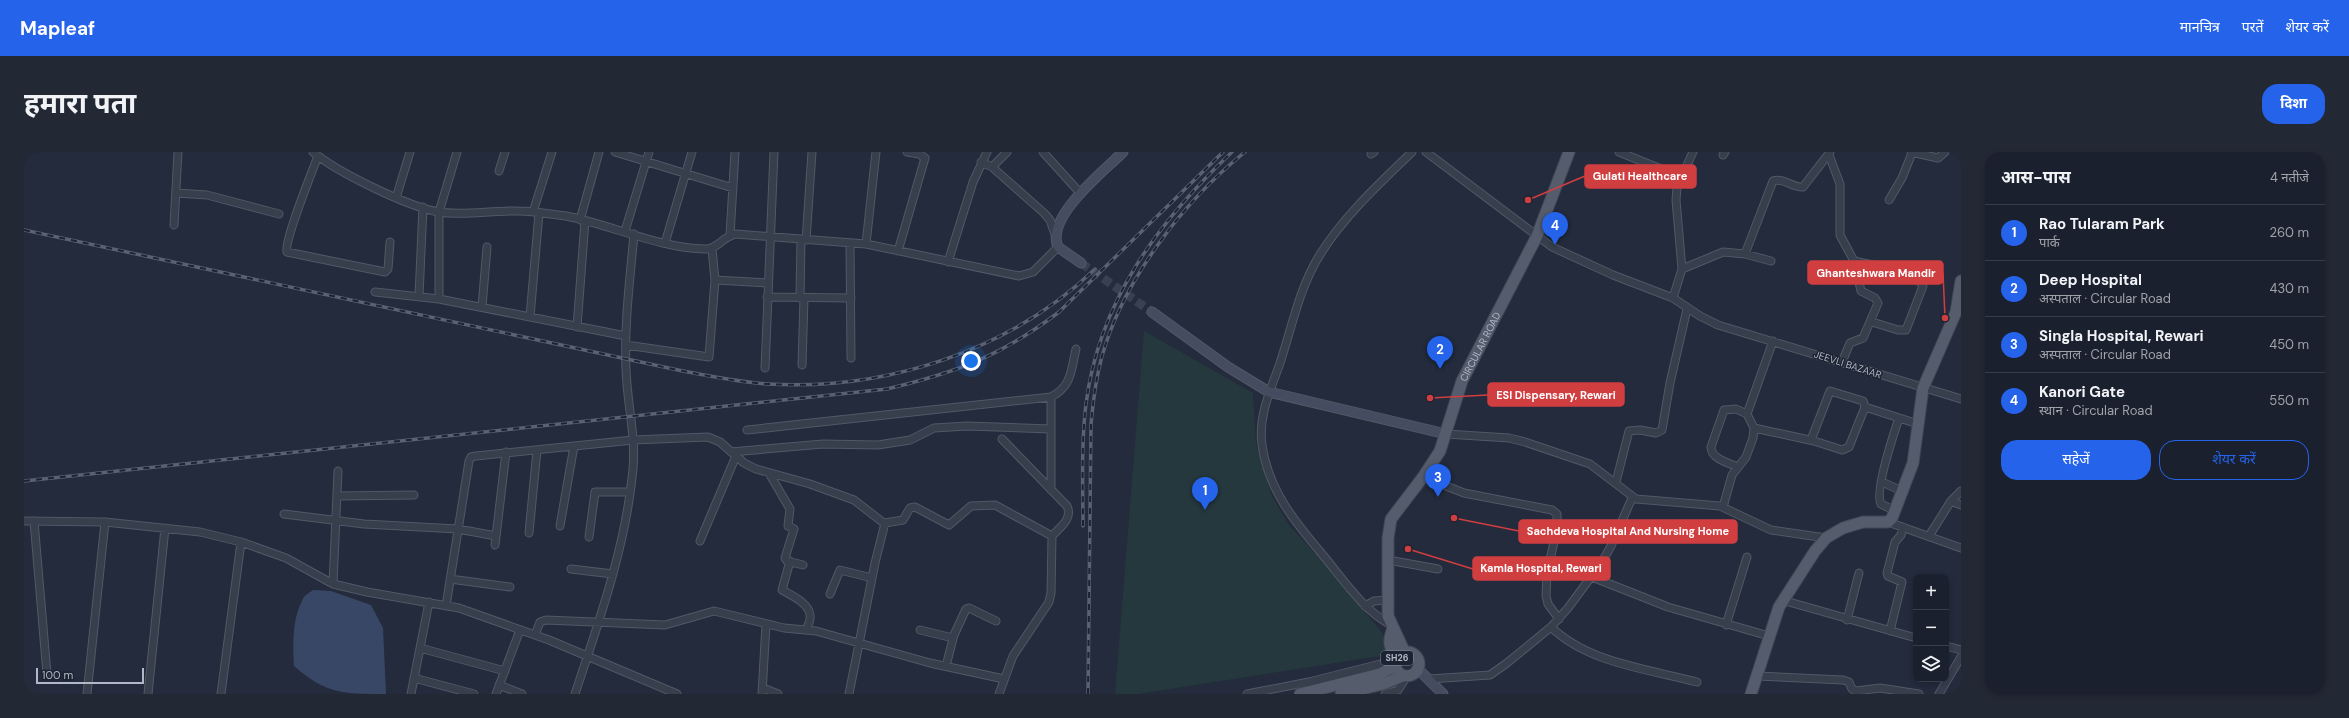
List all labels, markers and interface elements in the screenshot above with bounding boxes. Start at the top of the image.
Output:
text: Mapleaf [20,16,95,41]
text: मानचित्र [2180,18,2220,36]
text: परतें [2242,18,2263,36]
text: शेयर करें [2285,18,2329,36]
button: दिशा [2262,84,2325,124]
text: हमारा पता [24,85,136,122]
callout: Gulati Healthcare [1585,165,1696,188]
text: आस-पास [2001,166,2071,188]
text: Gulati Healthcare [1593,169,1688,183]
text: 4 नतीजे [2270,169,2309,186]
pin: 4 [1542,212,1568,245]
text: Rao Tularam Park [2039,214,2165,234]
text: 1 [2012,224,2016,241]
text: 260 m [2269,224,2309,241]
text: पार्क [2039,234,2060,251]
callout: Ghanteshwara Mandir [1808,261,1943,284]
text: Ghanteshwara Mandir [1817,266,1936,280]
text: Deep Hospital [2039,270,2142,290]
text: 2 [2010,280,2018,297]
text: 430 m [2269,280,2309,297]
text: अस्पताल · Circular Road [2039,290,2171,307]
street label: CIRCULAR ROAD [1457,310,1504,384]
text: Singla Hospital, Rewari [2039,326,2204,346]
pin: 2 [1427,336,1453,369]
text: 3 [2010,336,2018,353]
text: 450 m [2269,336,2309,353]
text: अस्पताल · Circular Road [2039,346,2171,363]
street label: JEEVLI BAZAAR [1812,347,1883,382]
your location [961,351,981,371]
text: Kanori Gate [2039,382,2125,402]
callout: ESI Dispensary, Rewari [1488,383,1624,406]
text: ESI Dispensary, Rewari [1496,388,1616,402]
text: 4 [2010,392,2018,409]
text: 550 m [2269,392,2309,409]
text: स्थान · Circular Road [2039,402,2153,419]
button: सहेजें [2001,440,2151,480]
button: शेयर करें [2159,440,2309,480]
pin: 3 [1425,464,1451,497]
pin: 1 [1192,477,1218,510]
callout: Sachdeva Hospital And Nursing Home [1519,520,1737,543]
text: Sachdeva Hospital And Nursing Home [1527,524,1730,538]
callout: Kamla Hospital, Rewari [1473,557,1610,580]
text: Kamla Hospital, Rewari [1480,561,1602,575]
map controls [1913,574,1949,682]
button: + [1913,574,1949,610]
button: − [1913,610,1949,646]
button: layers [1913,646,1949,682]
road number: SH26 [1381,651,1413,665]
scale bar [36,666,144,685]
text: 100 m [42,668,73,682]

